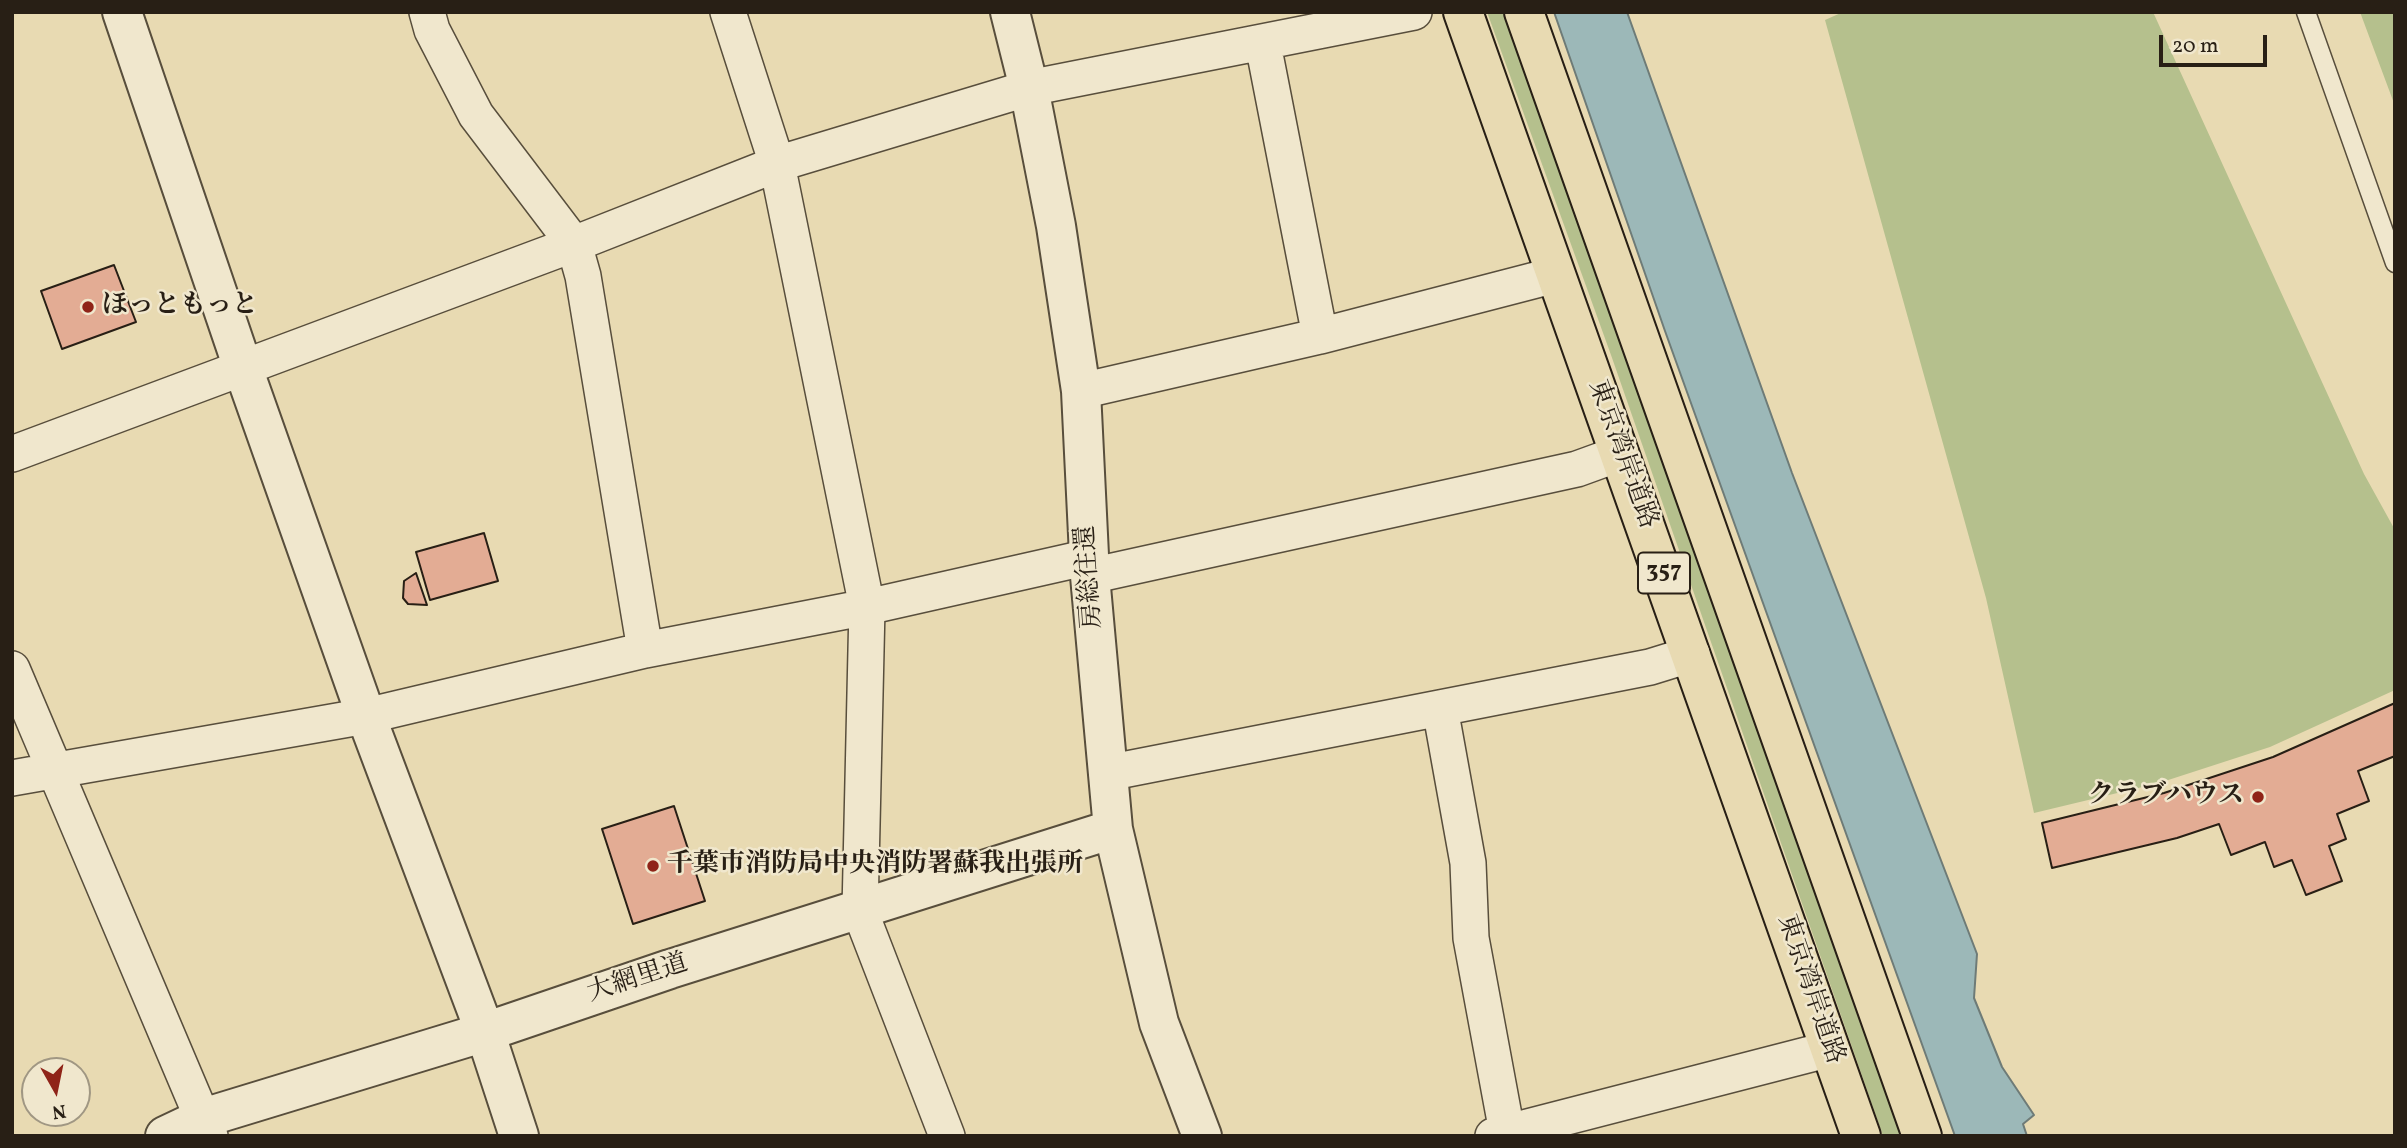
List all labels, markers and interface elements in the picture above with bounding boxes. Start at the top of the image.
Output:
scale bar [2162,21,2270,65]
text: 20 m [2172,32,2218,61]
place label: ほっともっと [102,291,258,323]
marker: ほっともっと [80,299,96,315]
street label: 東京湾岸道路 [1580,376,1662,534]
street label: 房総往還 [1072,524,1110,630]
road number: 357 [1638,552,1690,594]
place label: クラブハウス [2088,781,2244,813]
marker: クラブハウス [2250,789,2266,805]
place label: 千葉市消防局中央消防署蘇我出張所 [667,850,1083,882]
marker: 千葉市消防局中央消防署蘇我出張所 [645,858,661,874]
street label: 東京湾岸道路 [1769,911,1849,1069]
street label: 大網里道 [584,949,692,1011]
north arrow [21,1057,91,1127]
text: N [50,1097,68,1125]

